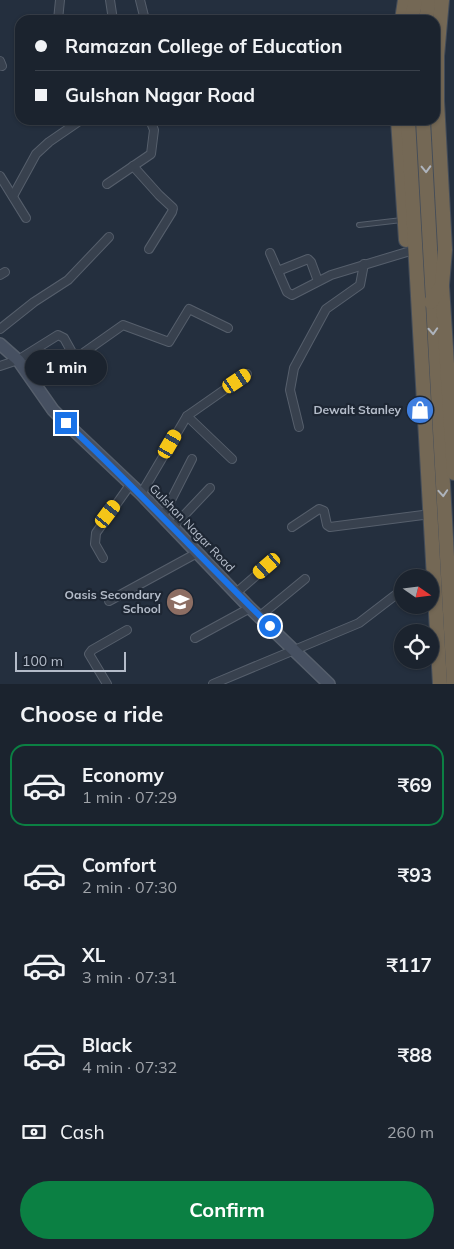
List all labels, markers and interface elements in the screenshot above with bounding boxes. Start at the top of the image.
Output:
text: Ramazan College of Education [65,34,342,58]
text: Gulshan Nagar Road [65,83,255,107]
one-way arrow [420,165,431,173]
one-way arrow [427,327,438,335]
callout: 1 min [25,350,107,386]
text: 1 min [45,357,87,377]
car [220,366,253,396]
shop icon: Dewalt Stanley [405,395,435,425]
place label: Dewalt Stanley [313,402,401,417]
route end [55,412,77,434]
car [156,427,183,461]
street label: Gulshan Nagar Road [147,481,238,575]
one-way arrow [437,489,448,497]
car [92,498,123,530]
car [250,550,283,582]
north arrow [394,569,439,614]
map controls [394,569,439,669]
place label: Oasis Secondary School [65,587,161,616]
school or university icon: Oasis Secondary School [165,587,195,617]
route start [259,615,281,637]
button: locate [394,624,439,669]
scale bar [15,649,126,672]
text: 100 m [22,652,63,670]
text: Choose a ride [20,700,163,728]
icon: car [22,763,67,808]
text: Economy [82,763,164,787]
text: ₹69 [398,773,432,797]
text: 1 min · 07:29 [82,787,177,807]
icon: car [22,853,67,898]
text: Comfort [82,853,156,877]
text: ₹93 [398,863,432,887]
text: 2 min · 07:30 [82,877,177,897]
icon: car [22,943,67,988]
text: XL [82,943,105,967]
text: ₹117 [386,953,432,977]
text: 3 min · 07:31 [82,967,177,987]
icon: car [22,1033,67,1078]
text: Black [82,1033,132,1057]
text: ₹88 [398,1043,432,1067]
text: 4 min · 07:32 [82,1057,177,1077]
icon: cash [20,1118,48,1146]
text: Cash [60,1120,105,1144]
text: 260 m [387,1122,434,1142]
button: Confirm [20,1181,434,1239]

